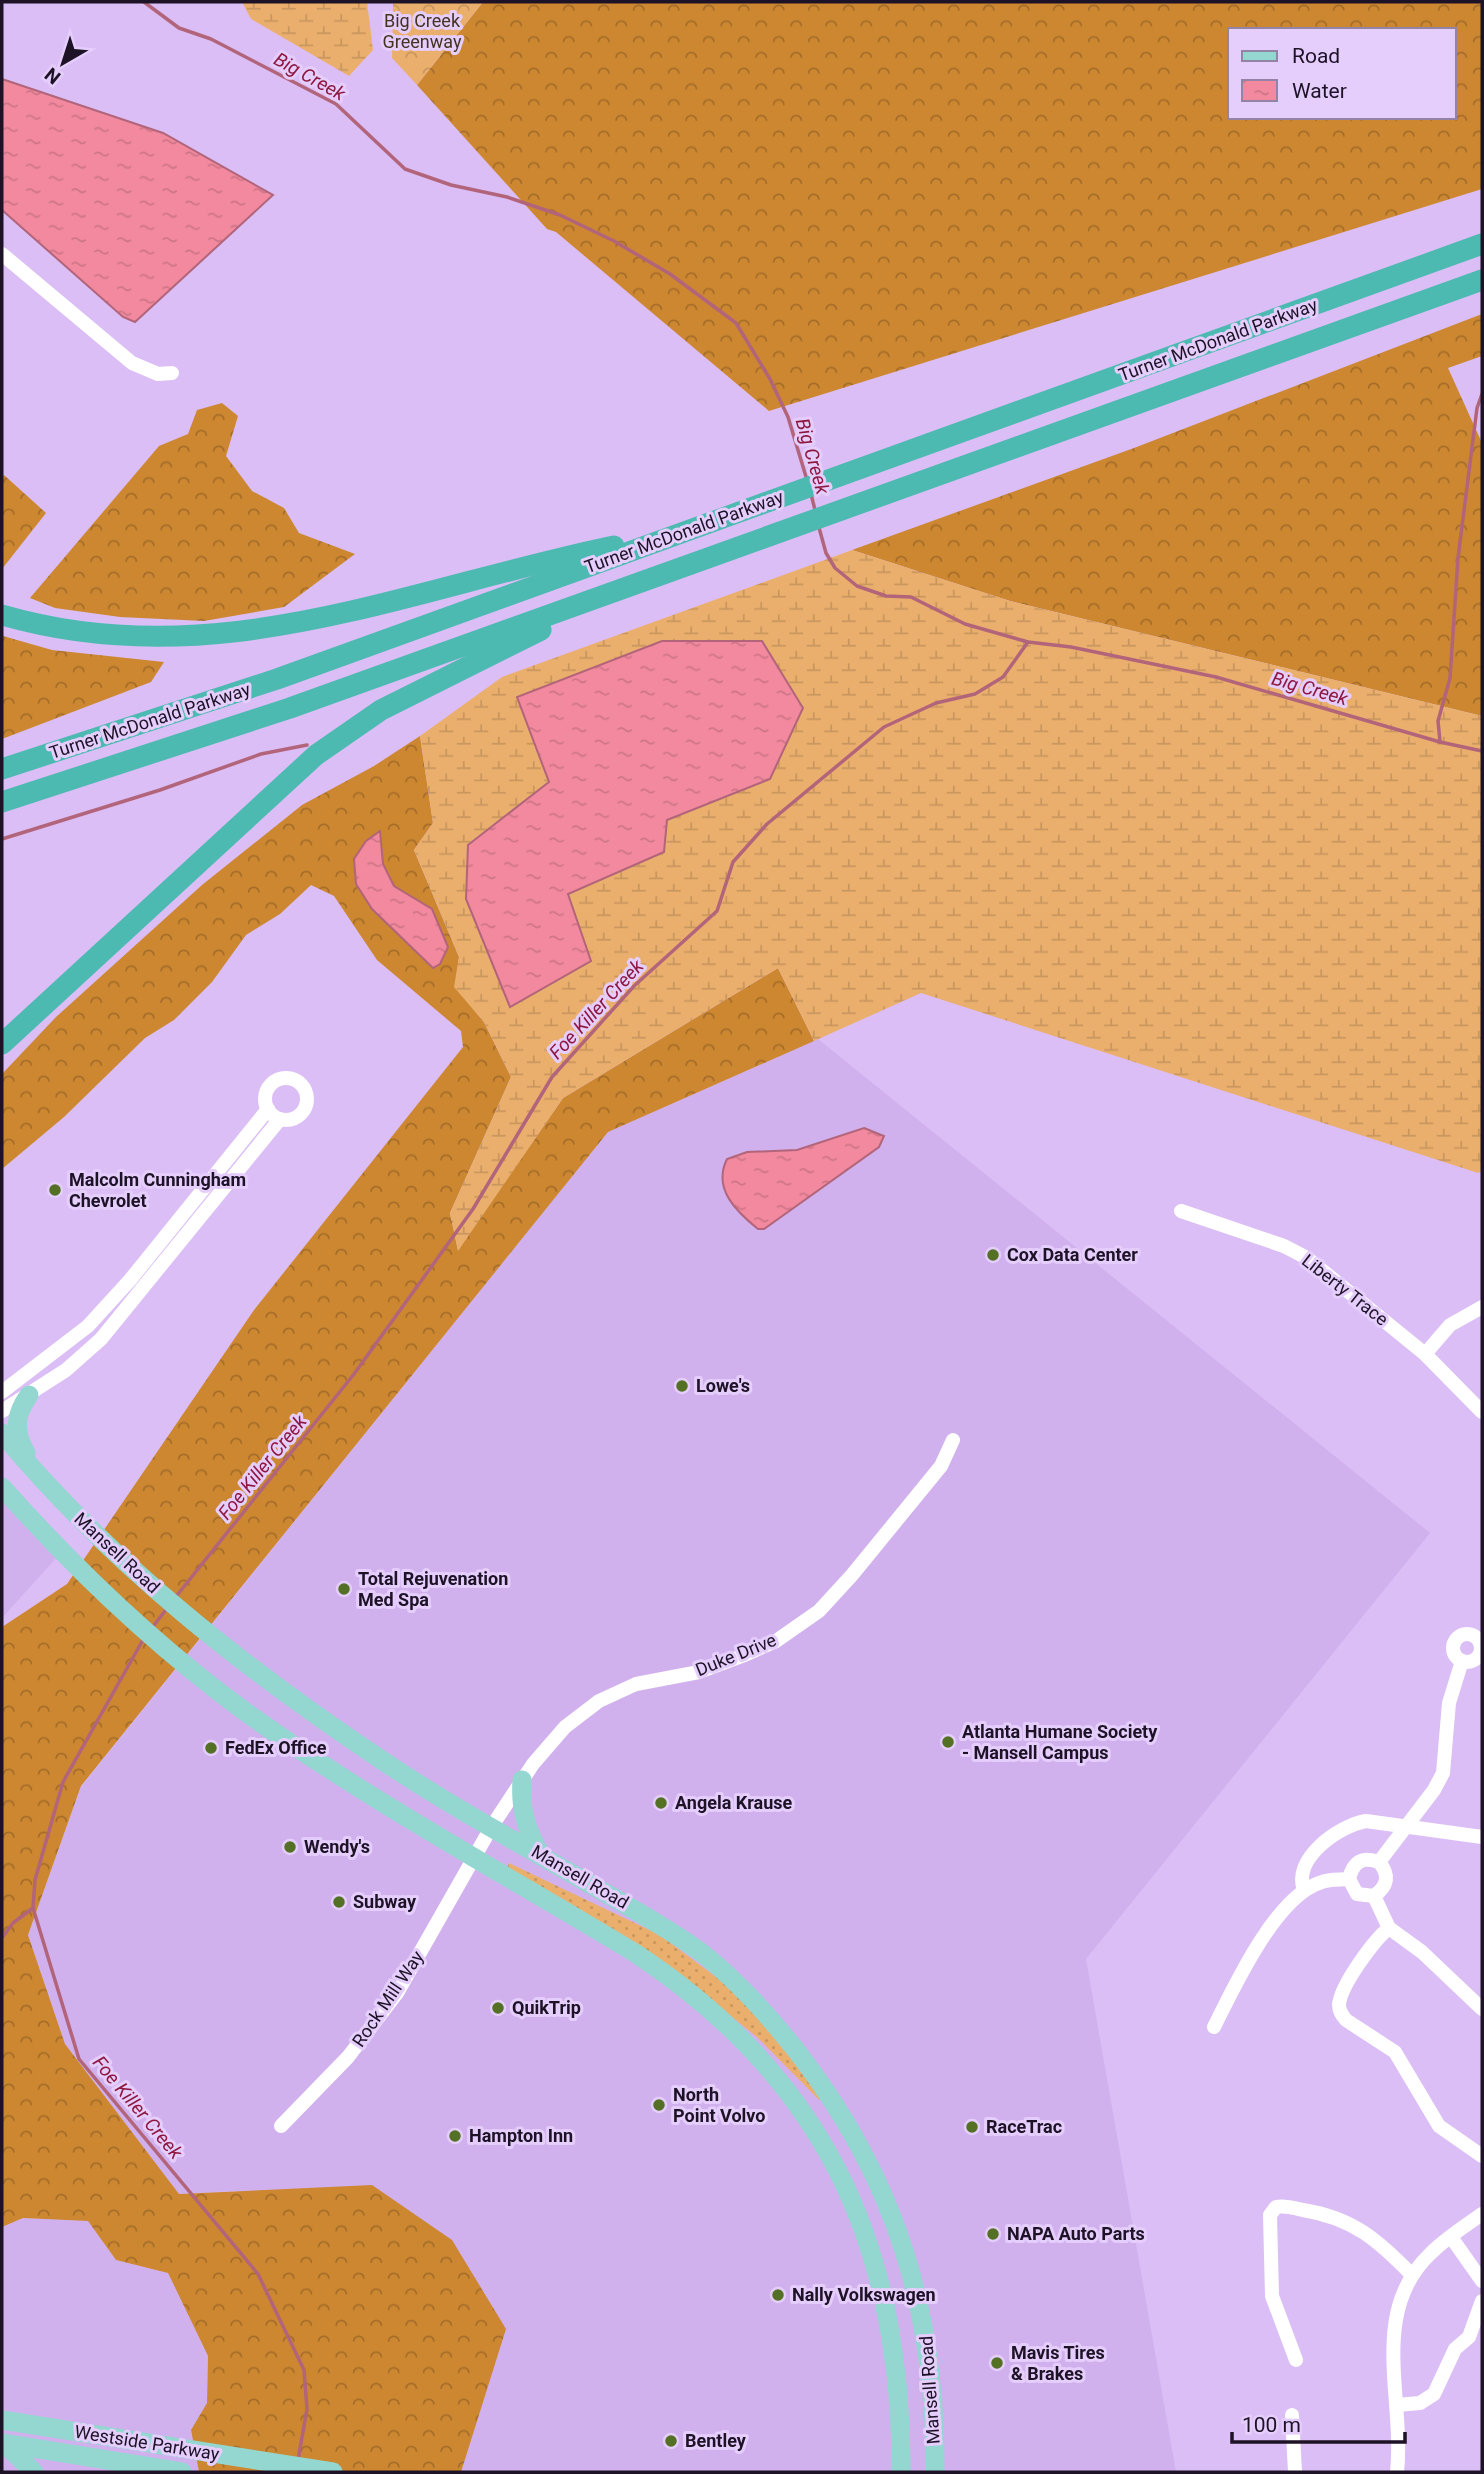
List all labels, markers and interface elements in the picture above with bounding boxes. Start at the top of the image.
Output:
park label: Big Creek Greenway [383,10,462,52]
north arrow [28,28,98,98]
legend [1228,28,1456,119]
text: Road [1292,44,1340,68]
water label: Big Creek [270,47,350,106]
text: N [40,63,65,89]
text: Water [1292,79,1347,103]
street label: Turner McDonald Parkway [1116,294,1320,385]
water label: Big Creek [791,416,834,497]
street label: Turner McDonald Parkway [582,486,786,577]
water label: Big Creek [1269,667,1351,710]
street label: Turner McDonald Parkway [47,678,253,763]
water label: Foe Killer Creek [544,954,649,1064]
place label: Malcolm Cunningham Chevrolet [69,1169,246,1211]
marker: Malcolm Cunningham Chevrolet [47,1182,63,1198]
place label: Cox Data Center [1007,1244,1138,1265]
marker: Cox Data Center [985,1247,1001,1263]
street label: Liberty Trace [1298,1250,1393,1330]
place label: Lowe's [696,1375,750,1396]
marker: Lowe's [674,1378,690,1394]
water label: Foe Killer Creek [213,1410,312,1524]
street label: Mansell Road [70,1508,164,1597]
place label: Total Rejuvenation Med Spa [358,1568,508,1610]
marker: Total Rejuvenation Med Spa [336,1581,352,1597]
street label: Duke Drive [692,1629,779,1680]
place label: Atlanta Humane Society - Mansell Campus [962,1721,1158,1763]
marker: Atlanta Humane Society - Mansell Campus [940,1734,956,1750]
place label: FedEx Office [225,1737,327,1758]
marker: FedEx Office [203,1740,219,1756]
place label: Angela Krause [675,1792,792,1813]
marker: Angela Krause [653,1795,669,1811]
place label: Wendy's [304,1836,370,1857]
marker: Wendy's [282,1839,298,1855]
street label: Mansell Road [528,1840,633,1913]
place label: Subway [353,1891,417,1912]
marker: Subway [331,1894,347,1910]
street label: Rock Mill Way [348,1946,428,2051]
place label: QuikTrip [512,1997,581,2018]
marker: QuikTrip [490,2000,506,2016]
water label: Foe Killer Creek [88,2051,188,2164]
place label: North Point Volvo [673,2084,766,2126]
marker: North Point Volvo [651,2097,667,2113]
place label: RaceTrac [986,2116,1062,2137]
marker: RaceTrac [964,2119,980,2135]
place label: Hampton Inn [469,2125,573,2146]
marker: Hampton Inn [447,2128,463,2144]
place label: NAPA Auto Parts [1007,2223,1145,2244]
marker: NAPA Auto Parts [985,2226,1001,2242]
place label: Nally Volkswagen [792,2284,935,2305]
marker: Nally Volkswagen [770,2287,786,2303]
street label: Mansell Road [915,2335,944,2445]
place label: Mavis Tires & Brakes [1011,2342,1105,2384]
marker: Mavis Tires & Brakes [989,2355,1005,2371]
scale bar [1232,2400,1405,2444]
text: 100 m [1242,2413,1301,2437]
street label: Westside Parkway [73,2421,221,2464]
place label: Bentley [685,2430,747,2451]
marker: Bentley [663,2433,679,2449]

